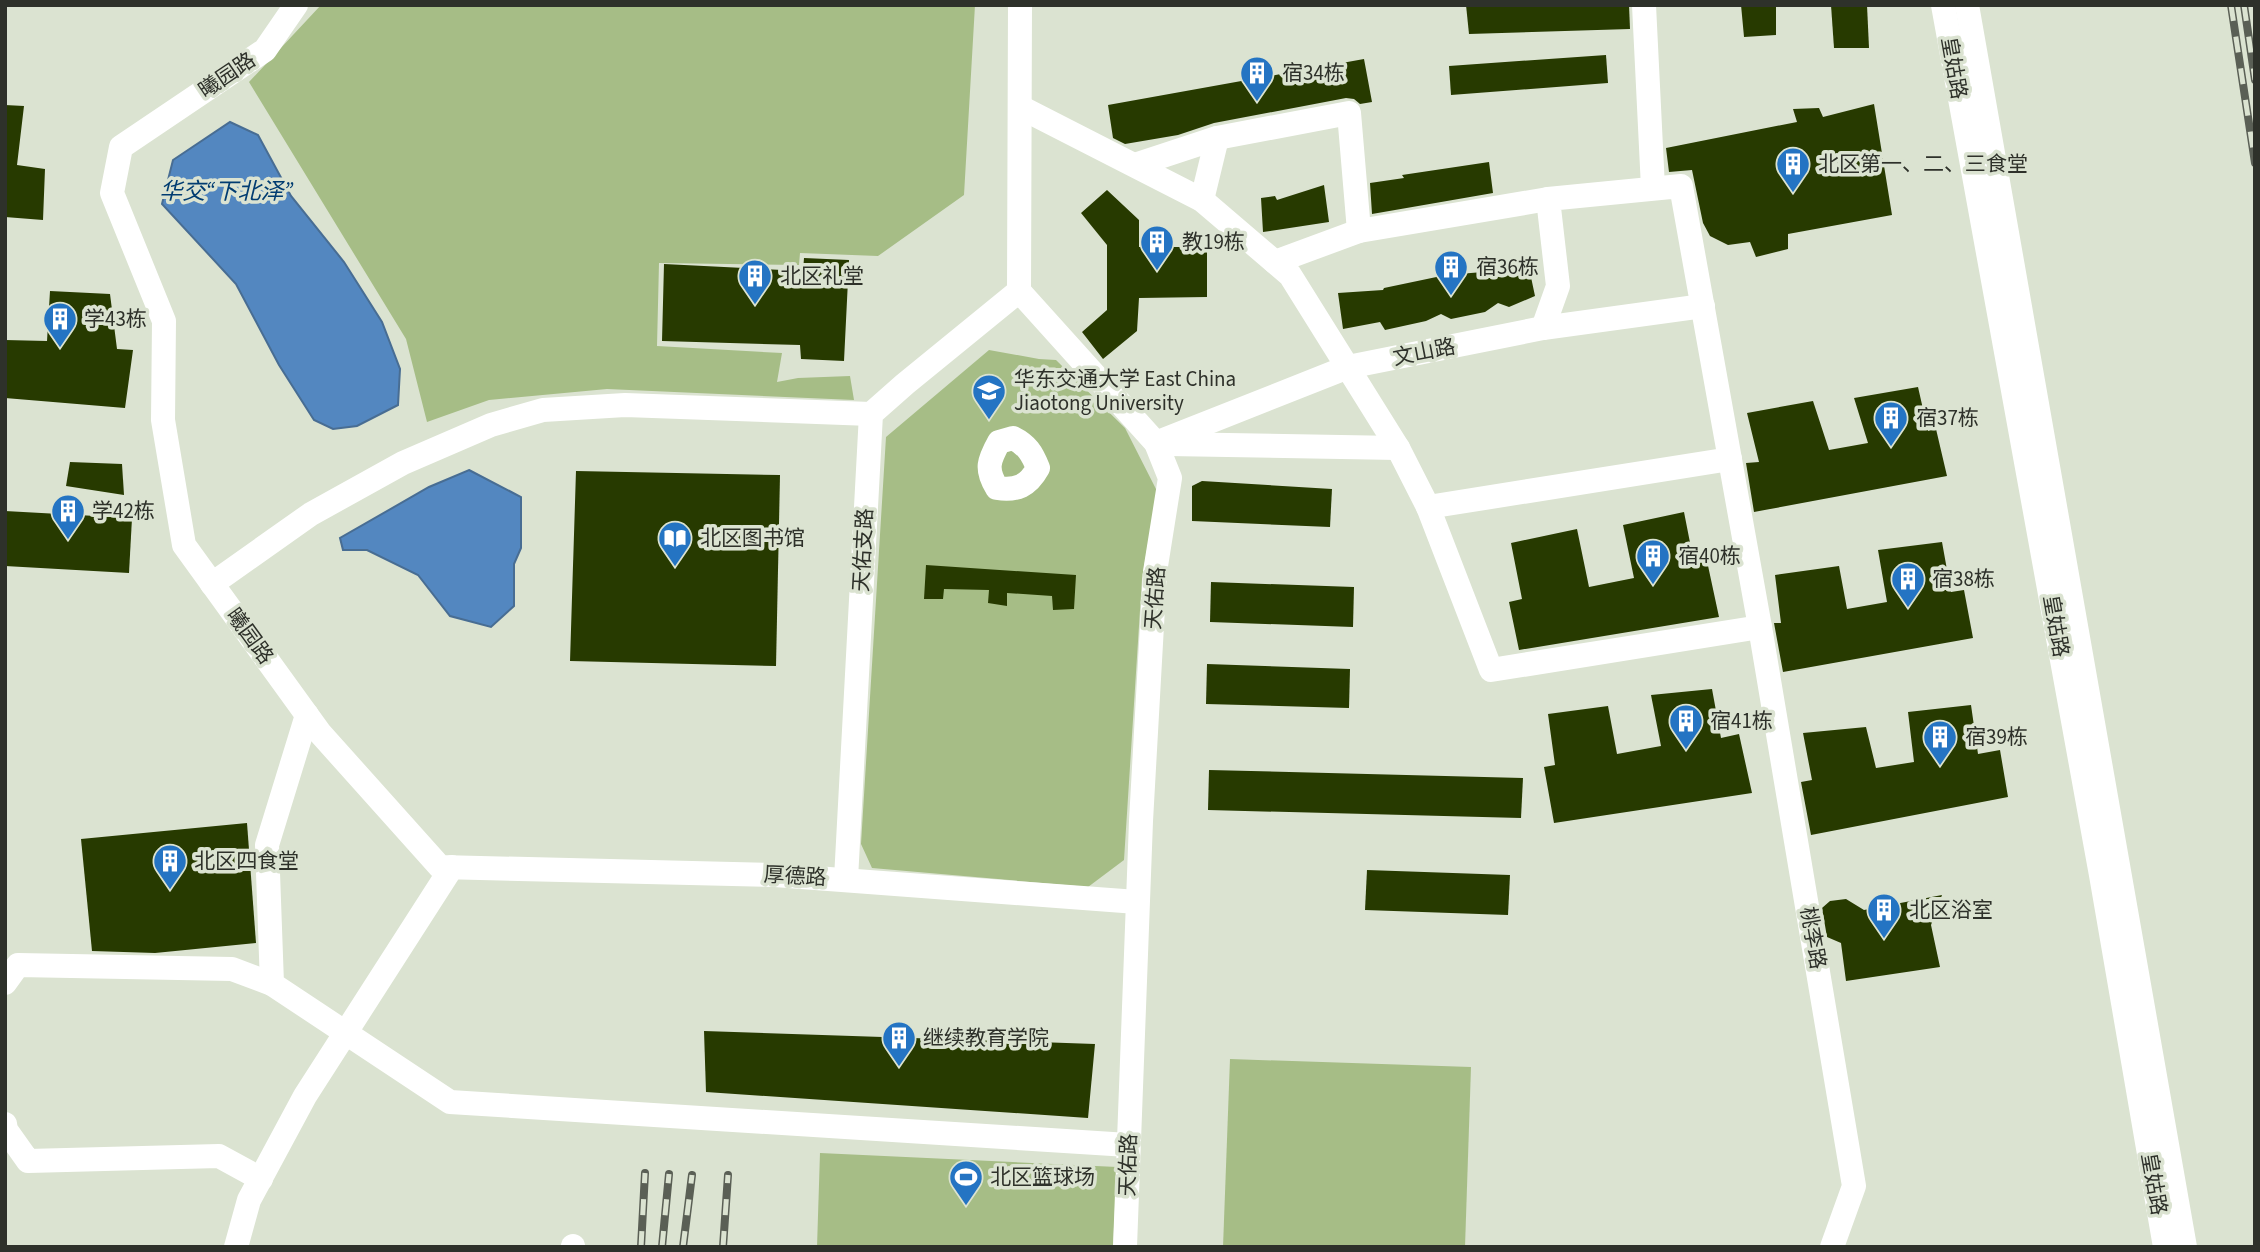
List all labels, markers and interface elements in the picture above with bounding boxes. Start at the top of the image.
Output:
street label: 皇姑路 [1934,34,1974,102]
street label: 曦园路 [192,45,262,105]
building icon: 宿34栋 [1238,54,1276,103]
place label: 宿34栋 [1282,58,1345,88]
building icon: 北区第一、二、三食堂 [1774,145,1812,194]
place label: 北区第一、二、三食堂 [1818,149,2028,179]
water label: 华交“下北泽” [159,175,293,208]
building icon: 教19栋 [1138,223,1176,272]
place label: 教19栋 [1182,227,1245,257]
building icon: 宿36栋 [1432,248,1470,297]
place label: 宿36栋 [1476,252,1539,282]
building icon: 北区礼堂 [736,257,774,306]
place label: 北区礼堂 [780,261,864,291]
building icon: 学43栋 [41,300,79,349]
place label: 学43栋 [84,304,147,334]
street label: 文山路 [1390,331,1458,373]
place label: 华东交通大学 East China Jiaotong University [1014,364,1236,418]
school or university icon: 华东交通大学 East China Jiaotong University [970,372,1008,421]
building icon: 宿37栋 [1872,399,1910,448]
place label: 宿37栋 [1916,403,1979,433]
building icon: 学42栋 [49,492,87,541]
place label: 学42栋 [92,496,155,526]
street label: 天佑支路 [846,507,880,593]
library icon: 北区图书馆 [656,519,694,568]
place label: 北区图书馆 [700,523,805,553]
building icon: 宿40栋 [1634,537,1672,586]
place label: 宿40栋 [1678,541,1741,571]
building icon: 宿38栋 [1889,560,1927,609]
place label: 宿38栋 [1932,564,1995,594]
street label: 天佑路 [1138,566,1172,630]
street label: 皇姑路 [2036,592,2076,660]
street label: 曦园路 [219,602,281,670]
building icon: 宿41栋 [1667,702,1705,751]
place label: 宿41栋 [1710,706,1773,736]
building icon: 宿39栋 [1921,718,1959,767]
place label: 宿39栋 [1965,722,2028,752]
building icon: 北区四食堂 [151,842,189,891]
place label: 北区四食堂 [194,846,299,876]
street label: 厚德路 [763,859,827,893]
building icon: 北区浴室 [1865,891,1903,940]
place label: 北区浴室 [1909,895,1993,925]
street label: 桃李路 [1793,904,1833,972]
building icon: 继续教育学院 [880,1019,918,1068]
place label: 继续教育学院 [923,1023,1049,1053]
street label: 天佑路 [1112,1133,1144,1197]
street label: 皇姑路 [2134,1150,2174,1218]
sports icon: 北区篮球场 [947,1158,985,1207]
place label: 北区篮球场 [990,1162,1095,1192]

